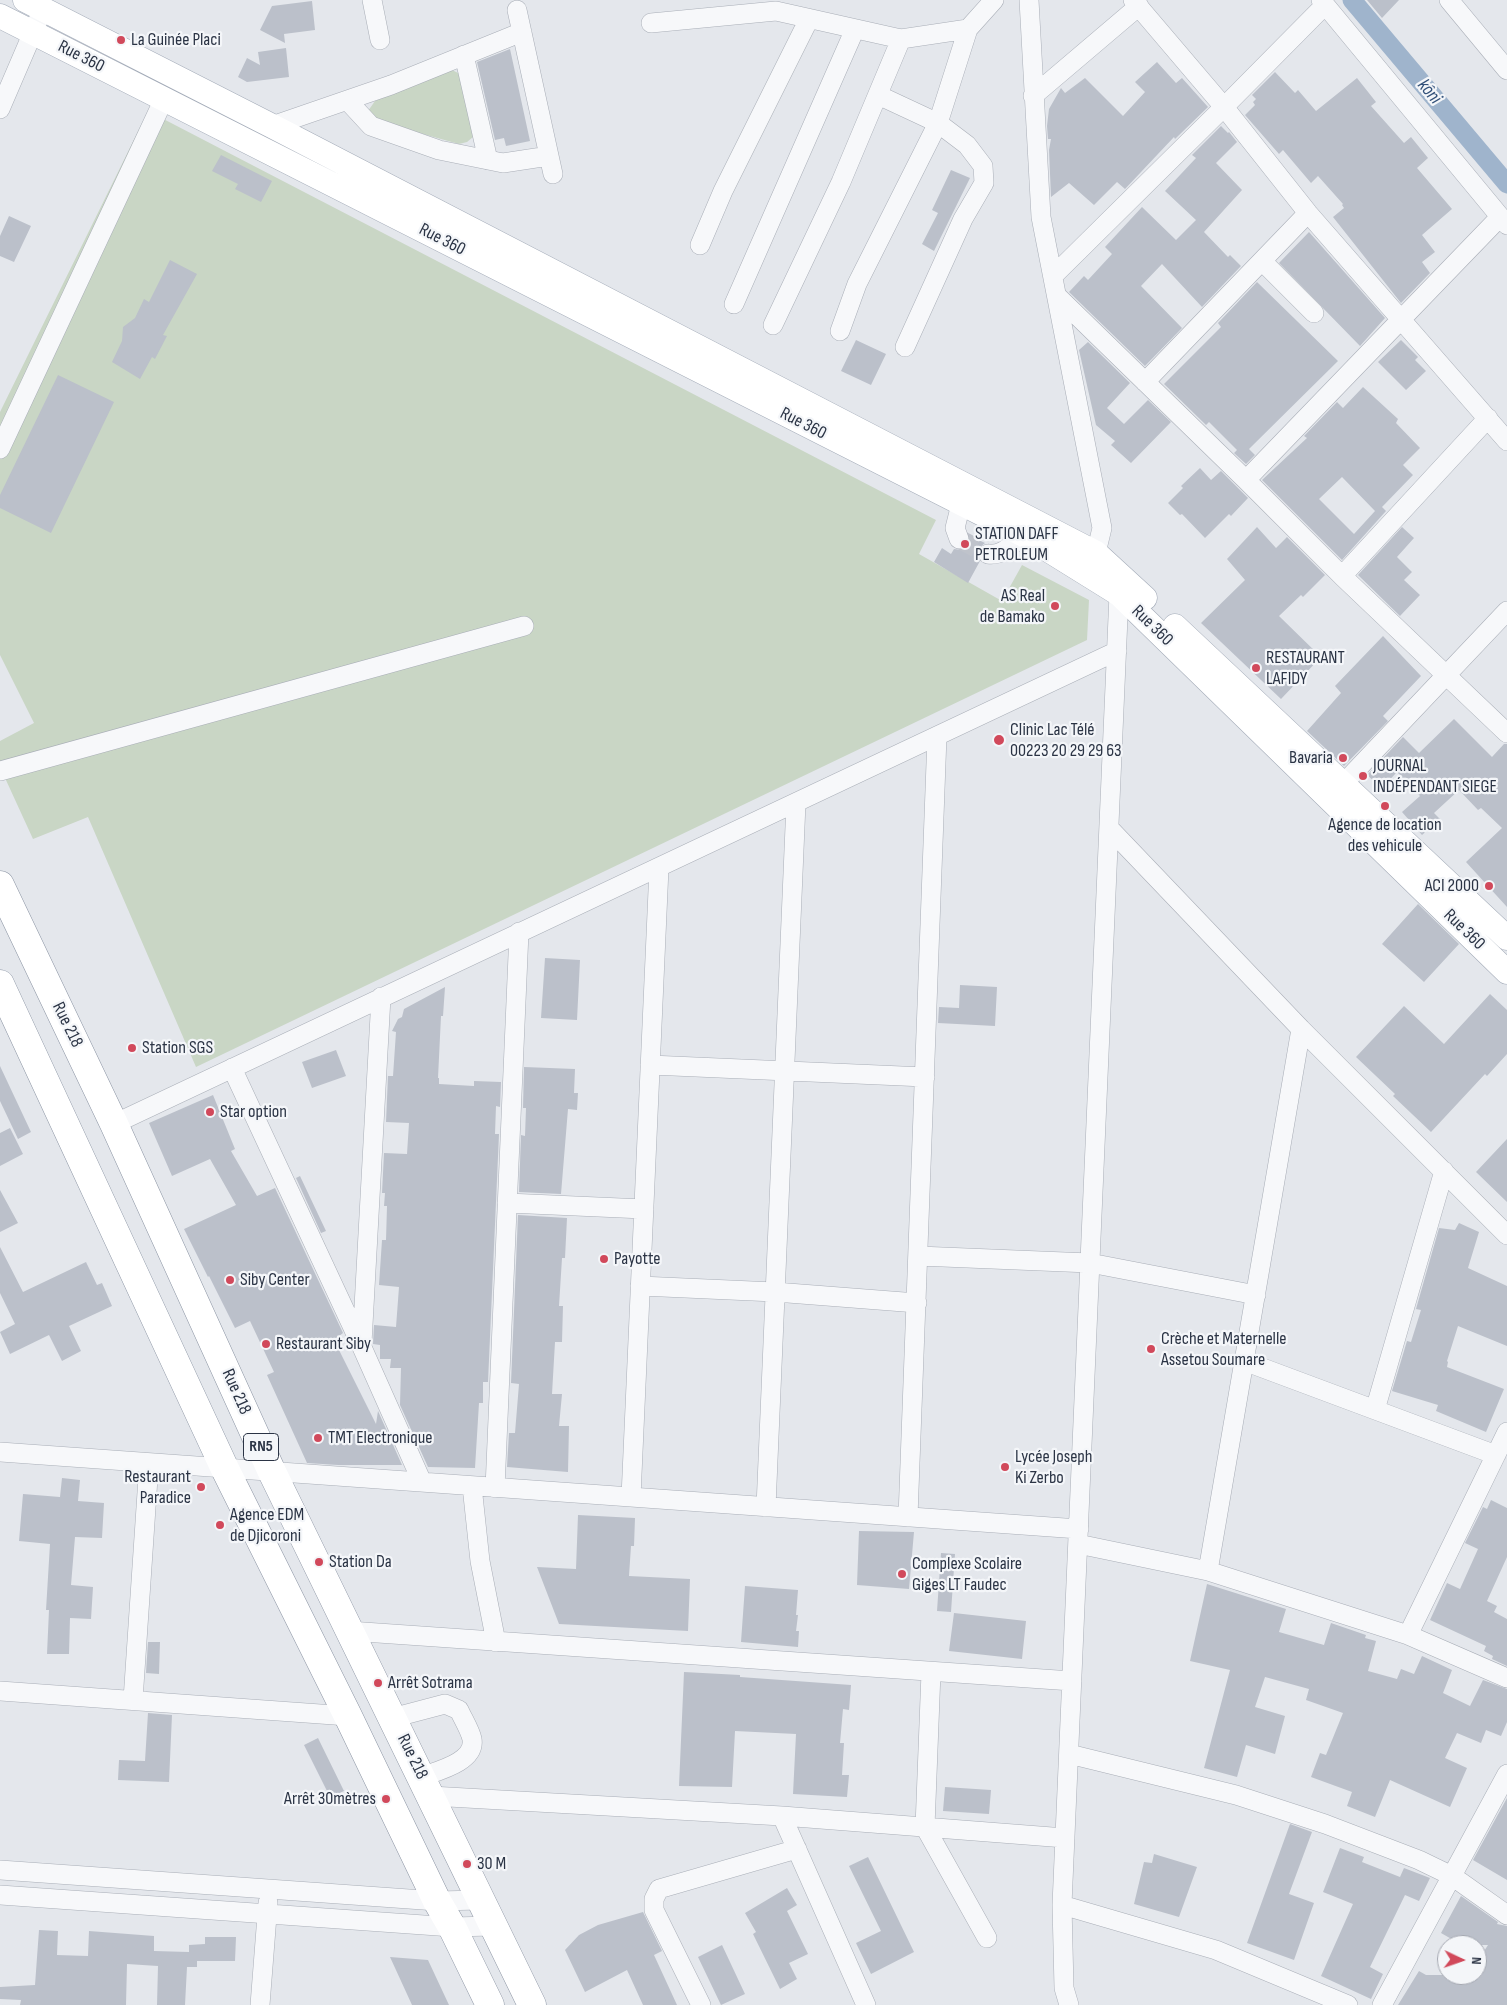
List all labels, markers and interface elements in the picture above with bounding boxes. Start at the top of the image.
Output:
place label: La Guinée Placi [131,29,221,51]
marker: La Guinée Placi [115,34,127,46]
street label: Rue 360 [54,36,108,78]
water label: kôni [1412,75,1446,109]
street label: Rue 360 [415,219,469,261]
street label: Rue 360 [776,403,830,445]
place label: STATION DAFF PETROLEUM [975,523,1058,566]
marker: STATION DAFF PETROLEUM [959,538,971,550]
place label: AS Real de Bamako [980,585,1045,628]
marker: AS Real de Bamako [1049,600,1061,612]
street label: Rue 360 [1127,601,1177,651]
place label: RESTAURANT LAFIDY [1266,647,1345,690]
marker: RESTAURANT LAFIDY [1250,662,1262,674]
place label: Clinic Lac Télé 00223 20 29 29 63 [1010,719,1122,762]
marker: Clinic Lac Télé 00223 20 29 29 63 [992,733,1006,747]
place label: Bavaria [1289,747,1333,769]
marker: Bavaria [1337,752,1349,764]
place label: JOURNAL INDÉPENDANT SIEGE [1373,755,1497,798]
marker: JOURNAL INDÉPENDANT SIEGE [1357,770,1369,782]
marker: Agence de location des vehicule [1379,800,1391,812]
place label: Agence de location des vehicule [1328,814,1442,856]
place label: ACI 2000 [1425,875,1479,897]
marker: ACI 2000 [1483,880,1495,892]
street label: Rue 360 [1439,905,1489,955]
street label: Rue 218 [47,999,87,1051]
place label: Station SGS [142,1037,213,1059]
marker: Station SGS [126,1042,138,1054]
place label: Star option [220,1101,287,1123]
marker: Star option [204,1106,216,1118]
place label: Payotte [614,1248,660,1270]
marker: Payotte [598,1253,610,1265]
place label: Siby Center [240,1269,310,1291]
marker: Siby Center [224,1274,236,1286]
place label: Crèche et Maternelle Assetou Soumare [1161,1328,1287,1370]
place label: Restaurant Siby [276,1333,371,1355]
marker: Restaurant Siby [260,1338,272,1350]
marker: Crèche et Maternelle Assetou Soumare [1145,1343,1157,1355]
street label: Rue 218 [216,1366,256,1418]
place label: TMT Electronique [328,1427,432,1449]
marker: TMT Electronique [312,1432,324,1444]
road number: RN5 [244,1434,278,1460]
place label: Lycée Joseph Ki Zerbo [1015,1446,1093,1488]
marker: Lycée Joseph Ki Zerbo [999,1461,1011,1473]
place label: Restaurant Paradice [124,1466,191,1508]
marker: Restaurant Paradice [195,1481,207,1493]
place label: Agence EDM de Djicoroni [230,1504,304,1546]
marker: Agence EDM de Djicoroni [214,1519,226,1531]
place label: Station Da [329,1551,392,1573]
place label: Complexe Scolaire Giges LT Faudec [912,1553,1022,1596]
marker: Station Da [313,1556,325,1568]
marker: Complexe Scolaire Giges LT Faudec [896,1568,908,1580]
place label: Arrêt Sotrama [388,1672,473,1694]
marker: Arrêt Sotrama [372,1677,384,1689]
street label: Rue 218 [392,1731,432,1783]
place label: Arrêt 30mètres [284,1788,376,1810]
marker: Arrêt 30mètres [380,1793,392,1805]
place label: 30 M [477,1853,506,1875]
marker: 30 M [461,1858,473,1870]
north arrow [1437,1935,1487,1985]
text: N [1468,1957,1485,1965]

